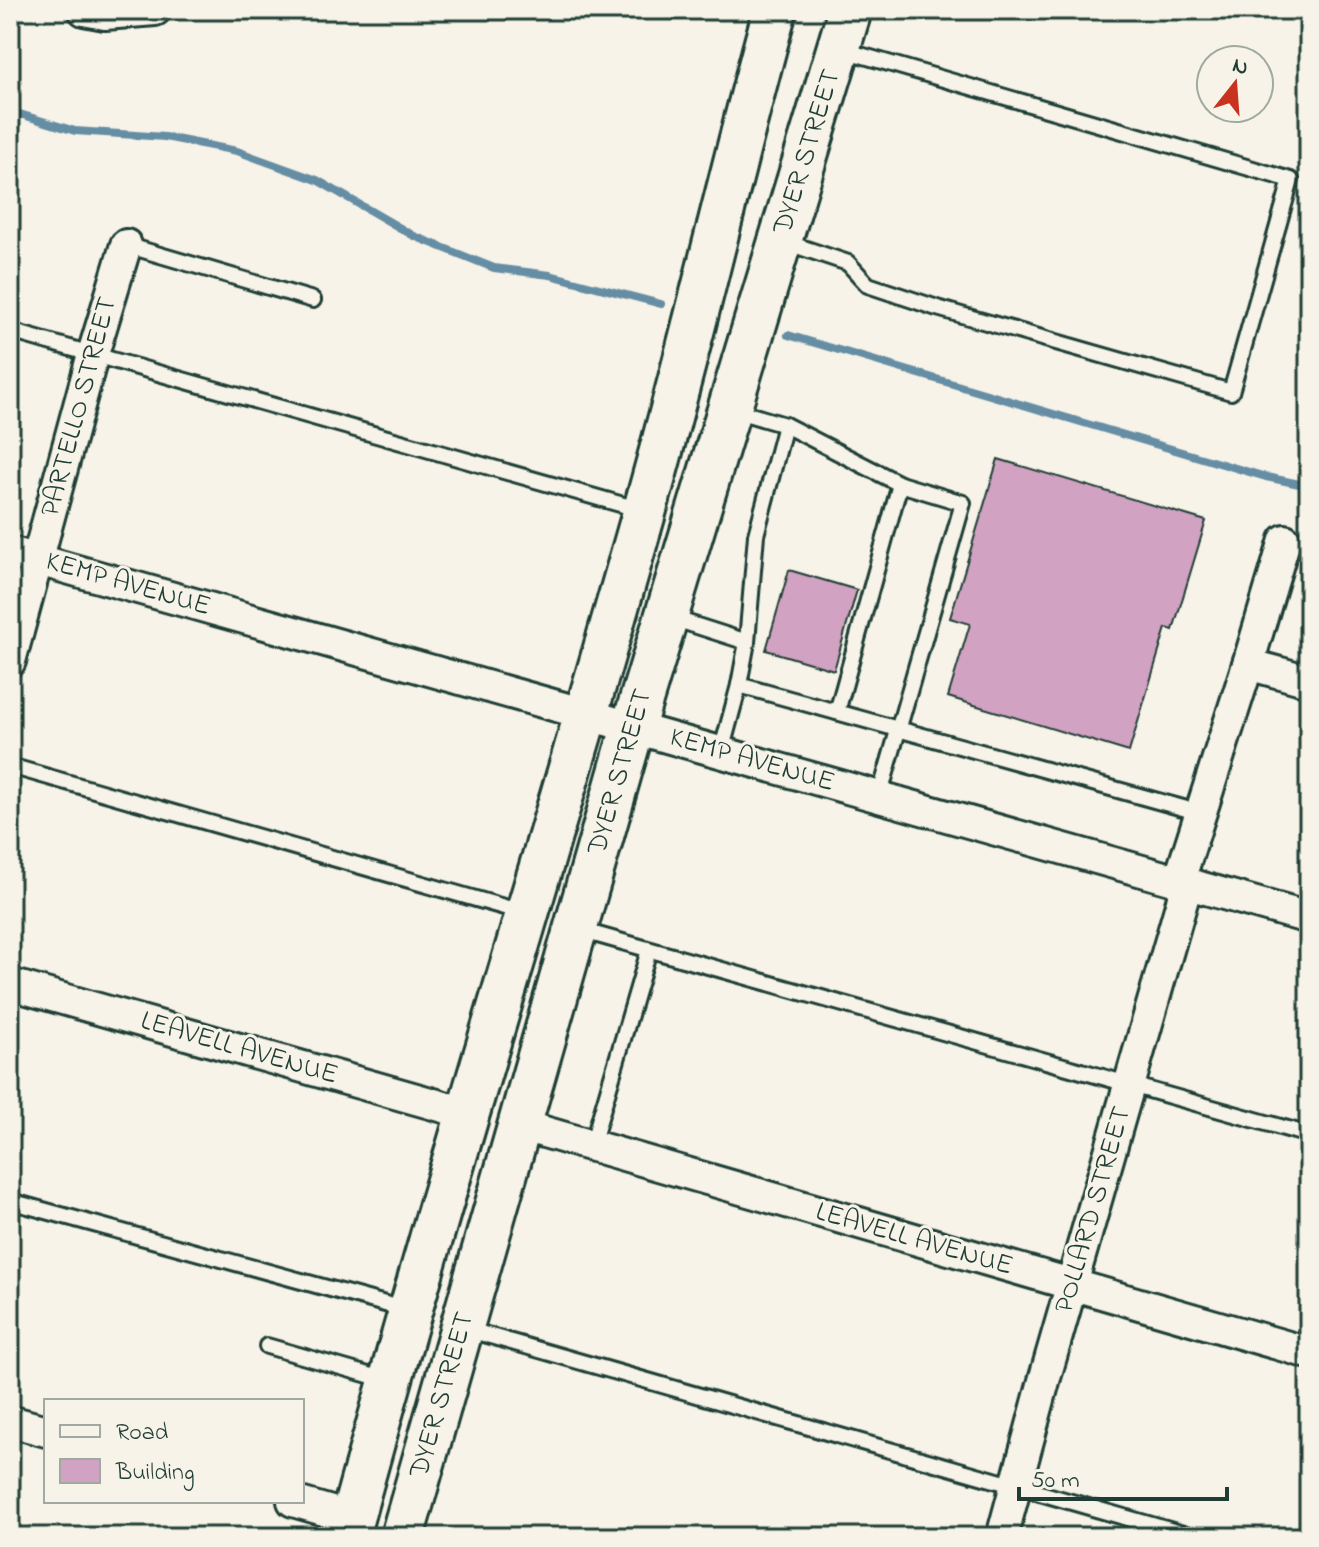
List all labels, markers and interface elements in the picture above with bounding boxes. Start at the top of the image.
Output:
north arrow [1195,44,1275,124]
text: N [1228,50,1252,85]
street label: DYER STREET [763,65,853,240]
street label: PARTELLO STREET [31,293,129,521]
street label: KEMP AVENUE [41,542,215,628]
street label: DYER STREET [578,684,664,861]
street label: KEMP AVENUE [665,718,839,804]
street label: LEAVELL AVENUE [136,1001,342,1097]
street label: POLLARD STREET [1045,1102,1143,1318]
street label: LEAVELL AVENUE [811,1192,1017,1288]
street label: DYER STREET [400,1307,486,1484]
legend [44,1399,304,1503]
text: Road [116,1416,169,1451]
scale bar [1019,1451,1227,1501]
text: Building [115,1456,195,1491]
text: 50 m [1031,1464,1080,1499]

